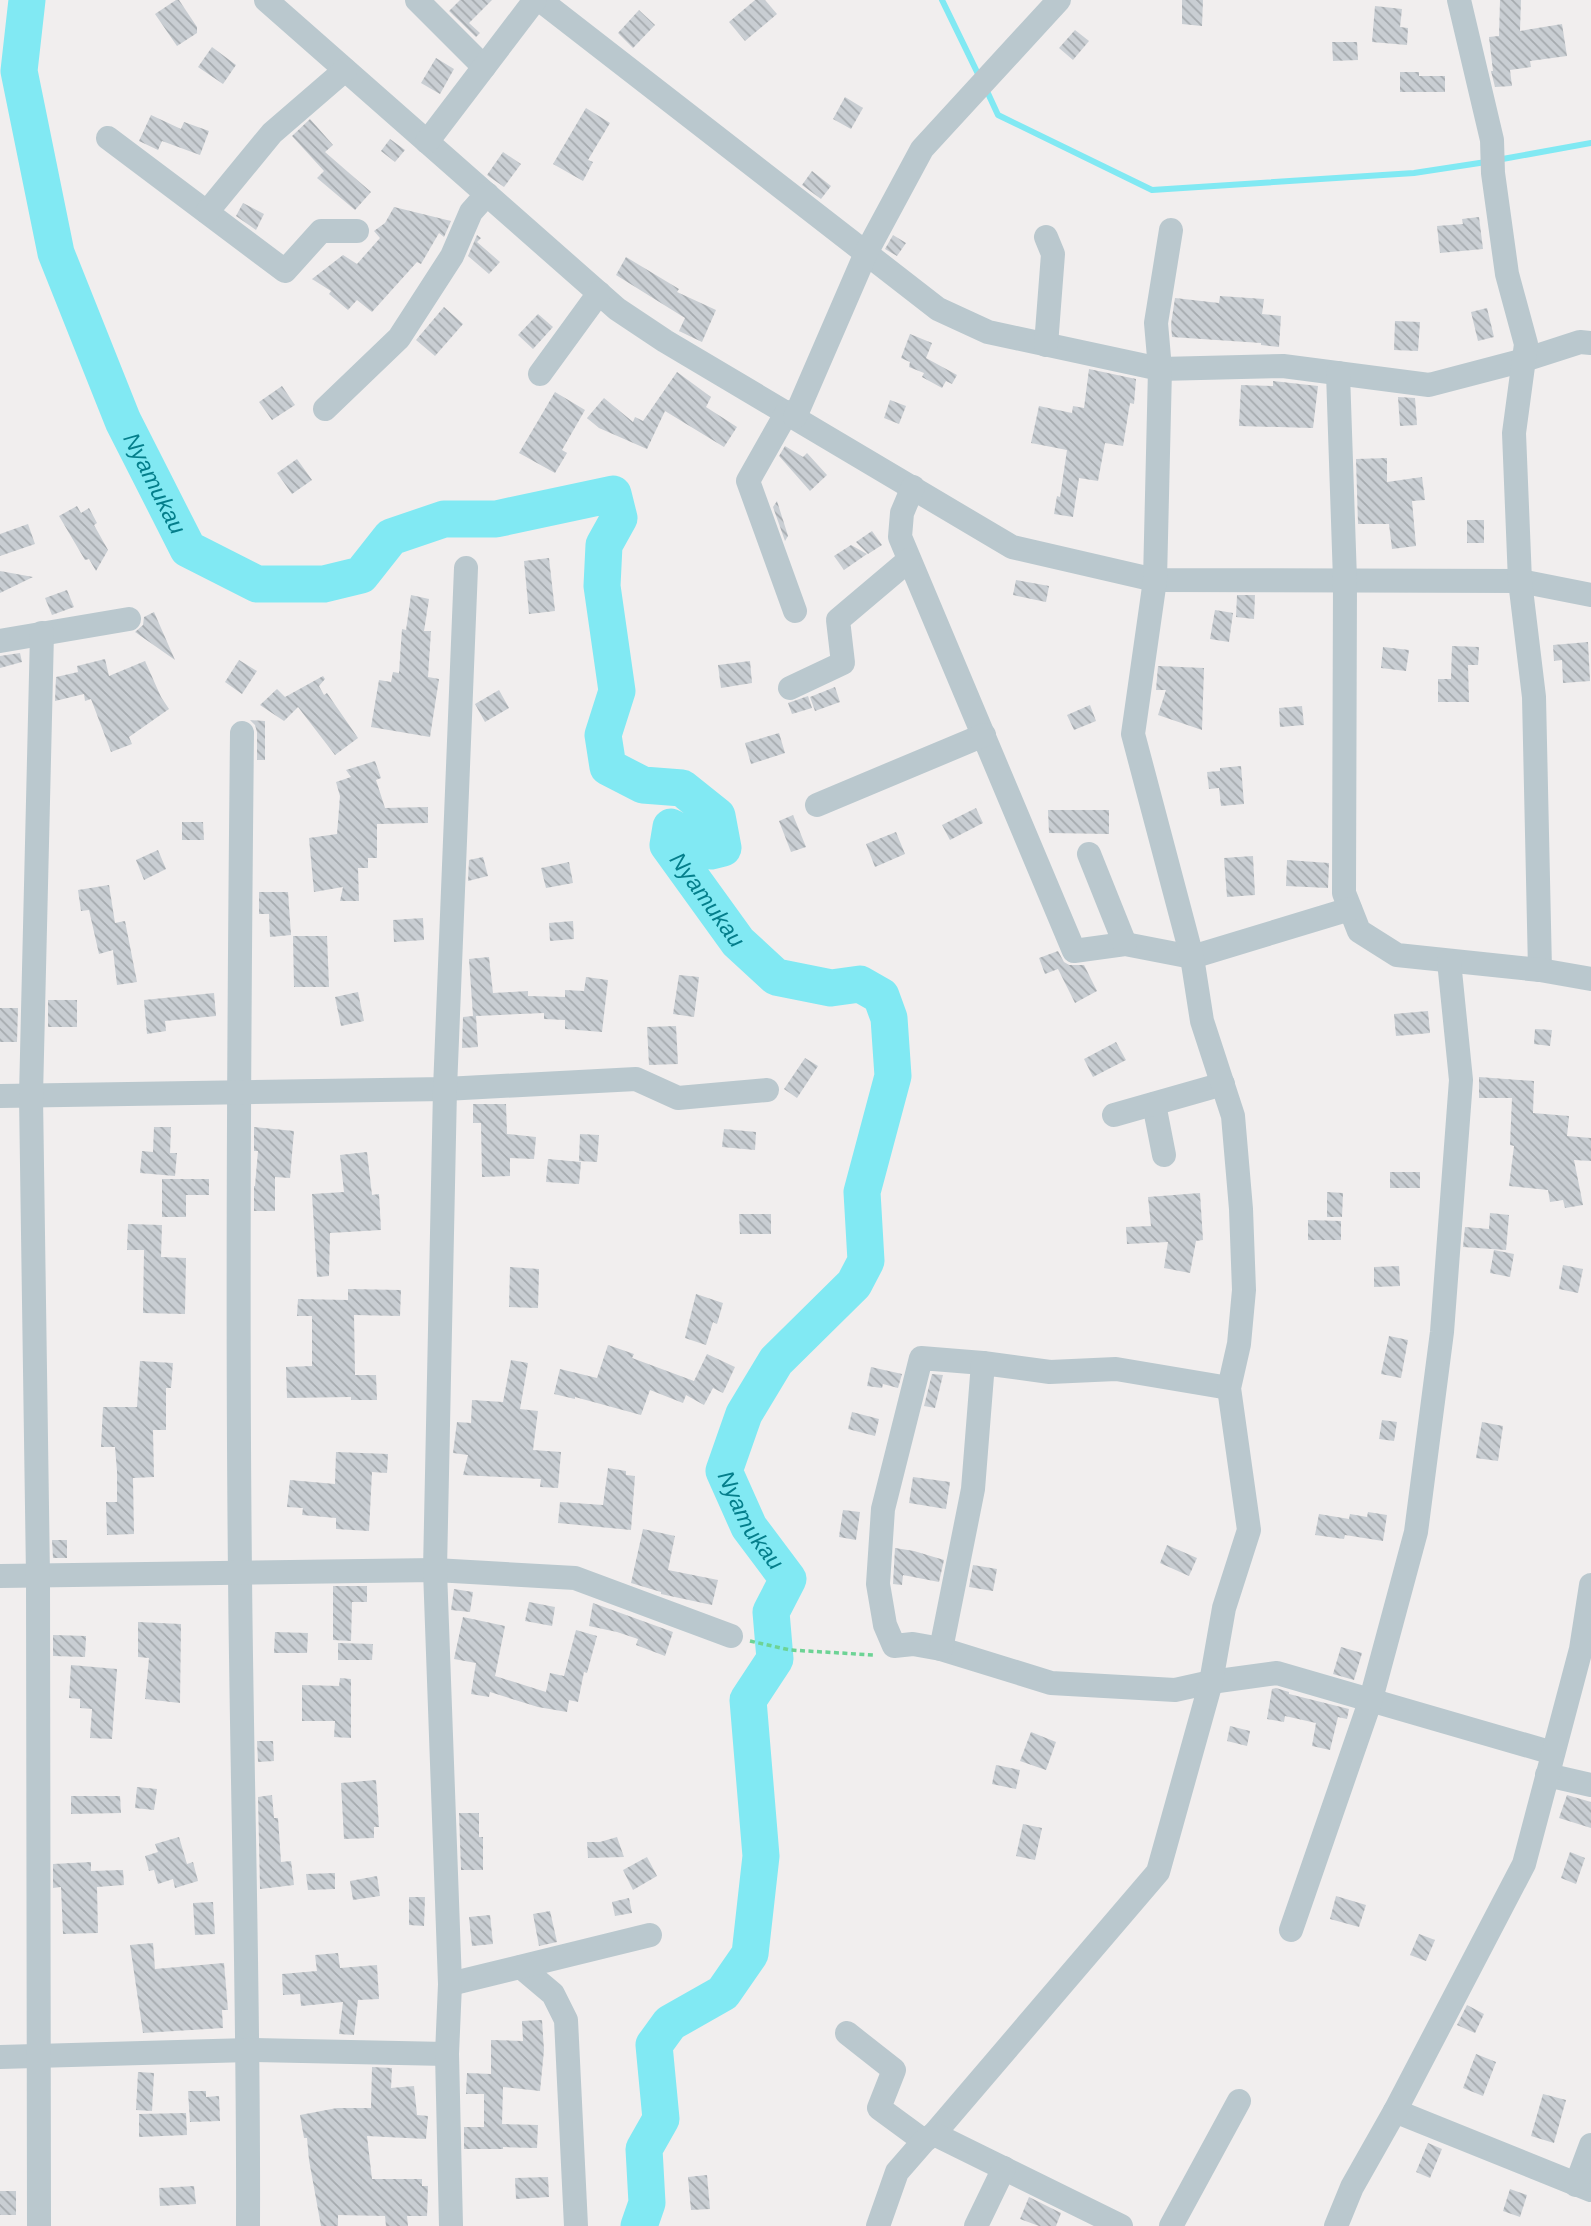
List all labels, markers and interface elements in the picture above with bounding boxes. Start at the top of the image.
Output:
water label: Nyamukau [118,428,191,538]
water label: Nyamukau [665,848,750,952]
water label: Nyamukau [713,1467,789,1575]

